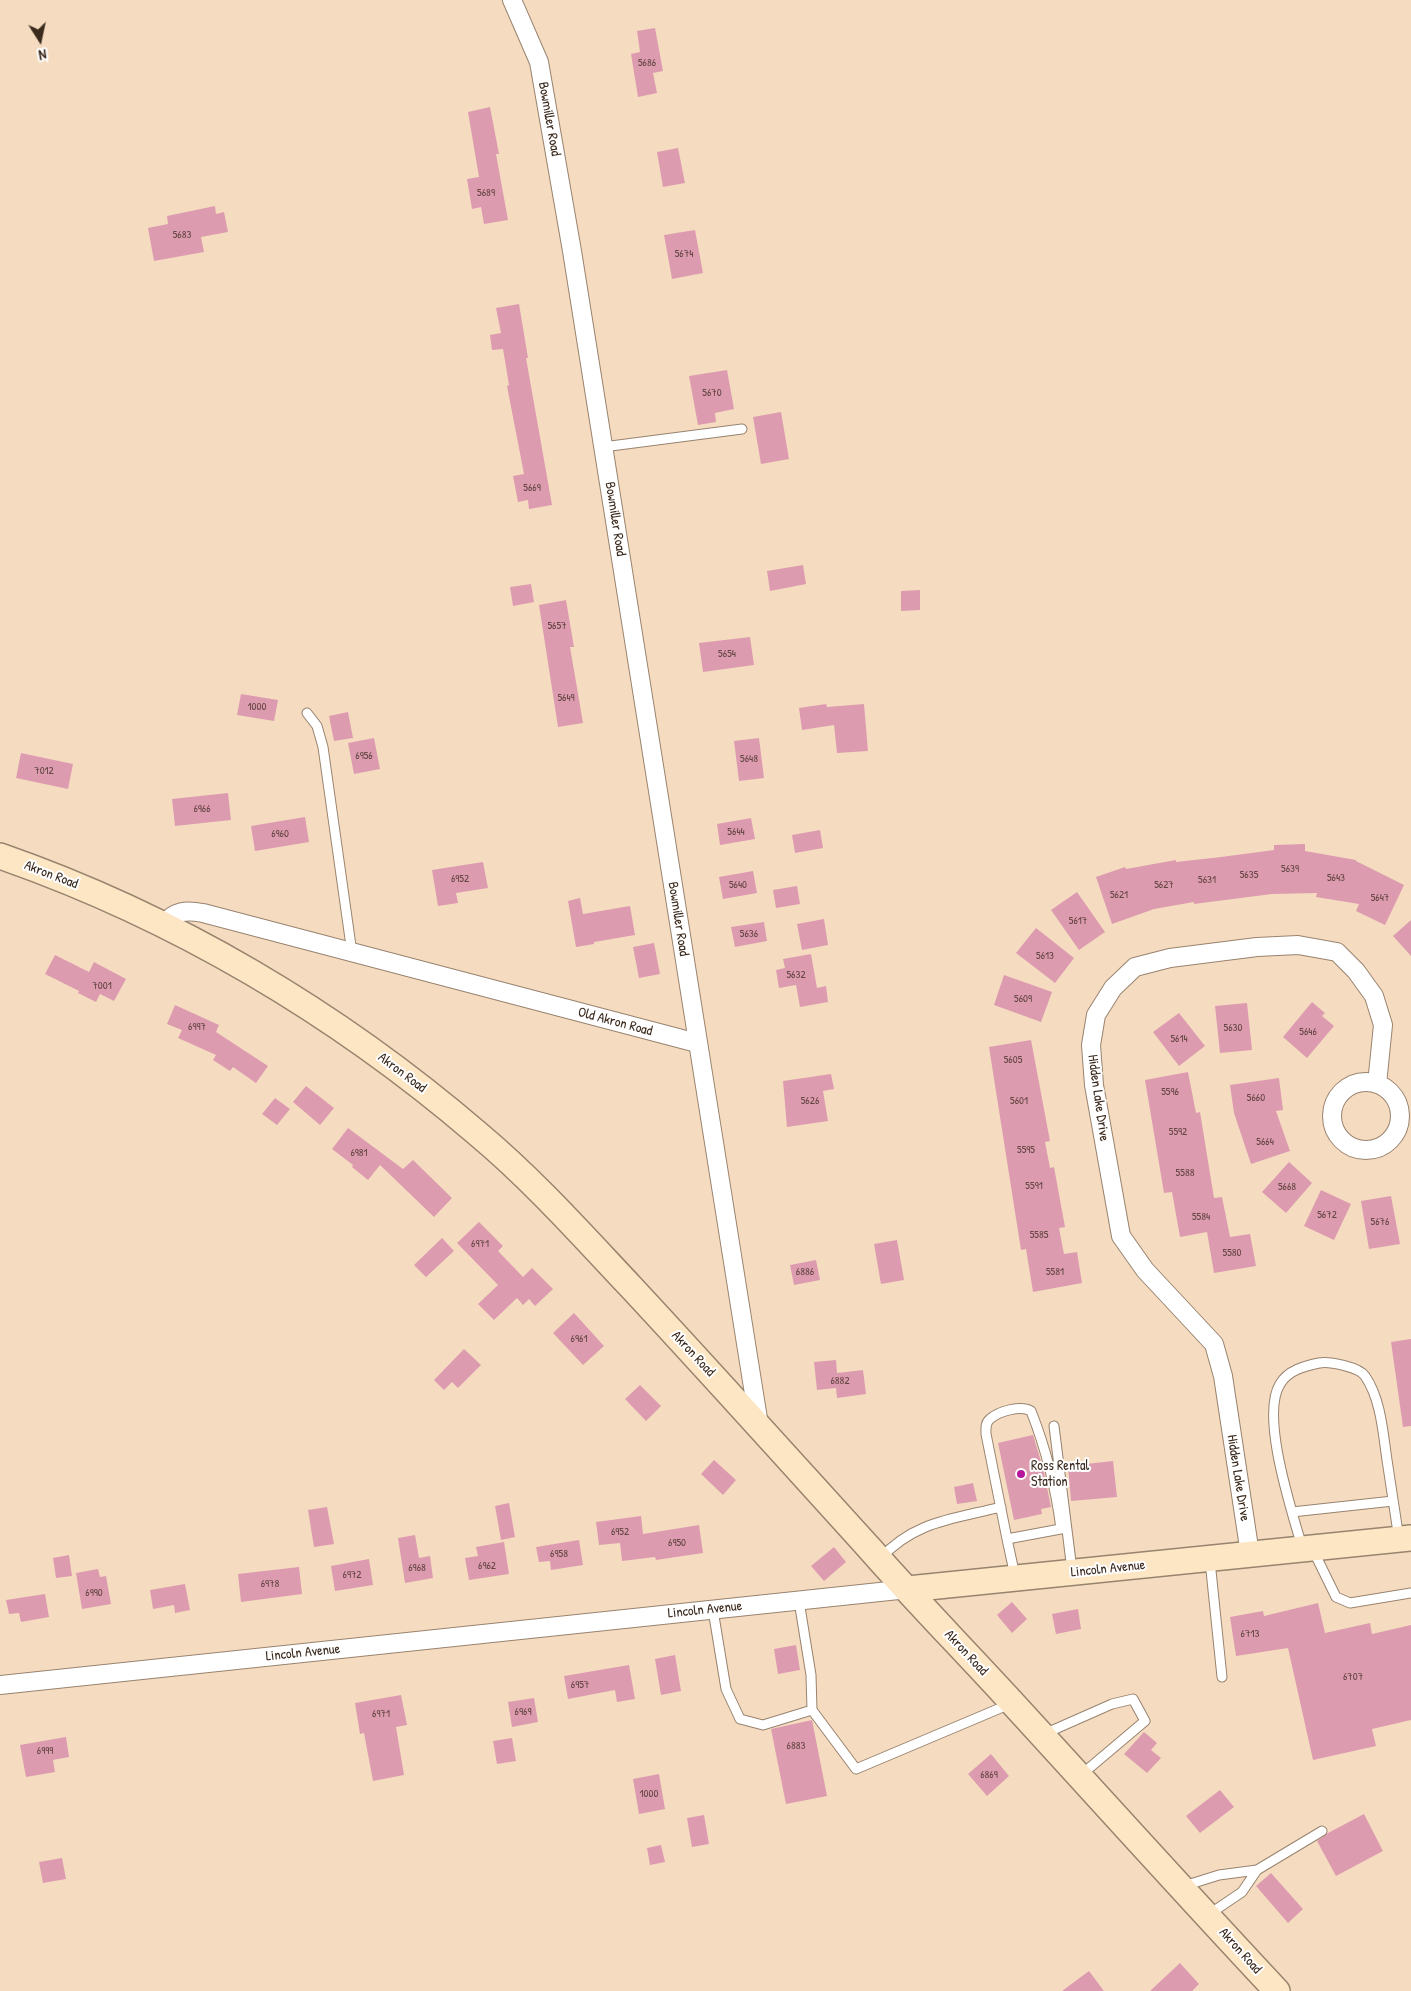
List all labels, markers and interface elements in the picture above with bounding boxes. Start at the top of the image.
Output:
north arrow [15,15,65,65]
text: N [37,45,48,65]
house number: 5686 [638,56,656,70]
street label: Bowmiller Road [534,81,564,157]
house number: 5689 [477,186,495,200]
house number: 5683 [173,228,191,242]
house number: 5674 [675,247,693,261]
house number: 5670 [702,386,722,400]
house number: 5669 [523,481,541,495]
street label: Bowmiller Road [601,481,629,557]
house number: 5657 [547,619,567,633]
house number: 5654 [718,647,736,661]
house number: 5649 [557,691,575,705]
house number: 1000 [248,700,266,714]
house number: 6956 [355,749,373,763]
house number: 5648 [740,752,758,766]
house number: 7012 [34,764,54,778]
house number: 6966 [193,802,211,816]
house number: 5644 [727,825,745,839]
house number: 6960 [271,827,289,841]
street label: Akron Road [22,857,80,893]
house number: 5639 [1281,862,1299,876]
house number: 5635 [1240,868,1258,882]
house number: 5643 [1327,871,1345,885]
house number: 6952 [451,872,469,886]
house number: 5631 [1198,873,1216,887]
house number: 5640 [729,878,747,892]
house number: 5627 [1154,878,1174,892]
street label: Bowmiller Road [664,881,692,957]
house number: 5621 [1110,888,1128,902]
house number: 5647 [1371,891,1389,905]
house number: 5617 [1069,914,1087,928]
house number: 5636 [740,927,758,941]
house number: 5613 [1036,949,1054,963]
house number: 5632 [786,968,806,982]
house number: 7001 [92,979,112,993]
house number: 5609 [1014,992,1032,1006]
street label: Old Akron Road [576,1004,654,1040]
house number: 6997 [188,1020,206,1034]
house number: 5630 [1224,1021,1242,1035]
house number: 5646 [1299,1025,1317,1039]
house number: 5614 [1170,1032,1188,1046]
street label: Akron Road [375,1049,429,1097]
house number: 5605 [1004,1053,1022,1067]
street label: Hidden Lake Drive [1084,1054,1112,1142]
house number: 5596 [1161,1085,1179,1099]
house number: 5660 [1247,1091,1265,1105]
house number: 5626 [801,1094,819,1108]
house number: 5601 [1010,1094,1028,1108]
house number: 5592 [1169,1125,1187,1139]
house number: 5664 [1256,1135,1274,1149]
house number: 5595 [1017,1143,1035,1157]
house number: 6981 [350,1146,368,1160]
house number: 5588 [1176,1166,1194,1180]
house number: 5591 [1025,1179,1043,1193]
house number: 5668 [1278,1180,1296,1194]
house number: 5672 [1317,1208,1337,1222]
house number: 5584 [1192,1210,1210,1224]
house number: 5676 [1371,1215,1389,1229]
house number: 5585 [1030,1228,1048,1242]
house number: 6971 [471,1237,489,1251]
house number: 5580 [1223,1246,1241,1260]
house number: 6886 [796,1265,814,1279]
house number: 5581 [1046,1265,1064,1279]
street label: Akron Road [668,1328,718,1380]
house number: 6961 [571,1332,587,1346]
house number: 6882 [830,1374,850,1388]
street label: Hidden Lake Drive [1223,1434,1253,1522]
place label: Ross Rental Station [1031,1458,1089,1490]
marker: Ross Rental Station [1015,1468,1027,1480]
house number: 6952 [611,1525,629,1539]
house number: 6950 [668,1536,686,1550]
house number: 6958 [550,1547,568,1561]
street label: Lincoln Avenue [1070,1557,1146,1581]
house number: 6962 [478,1559,496,1573]
house number: 6968 [408,1561,426,1575]
house number: 6972 [342,1568,362,1582]
house number: 6978 [261,1577,279,1591]
house number: 6990 [85,1586,103,1600]
street label: Lincoln Avenue [667,1598,743,1622]
street label: Akron Road [941,1627,991,1679]
house number: 6713 [1241,1627,1259,1641]
street label: Lincoln Avenue [265,1641,341,1665]
house number: 6707 [1343,1670,1363,1684]
house number: 6957 [571,1678,589,1692]
house number: 6969 [515,1705,531,1719]
house number: 6971 [372,1707,390,1721]
house number: 6883 [787,1739,805,1753]
house number: 6999 [37,1744,53,1758]
house number: 6869 [980,1768,998,1782]
house number: 1000 [640,1787,658,1801]
street label: Akron Road [1215,1925,1265,1977]

